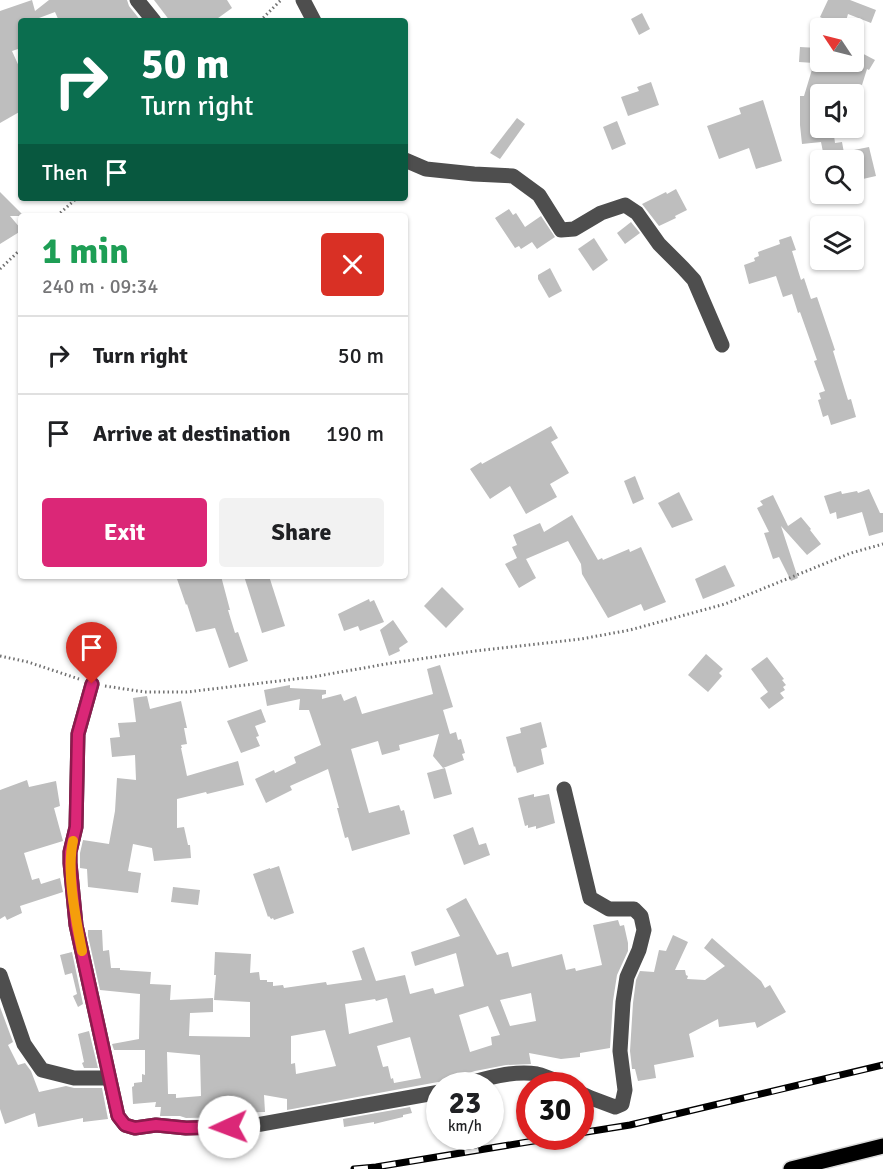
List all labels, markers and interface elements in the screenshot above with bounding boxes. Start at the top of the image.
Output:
north arrow [810,18,864,72]
map controls [810,18,864,270]
text: 50 m [141,39,230,90]
icon: right [42,42,120,120]
button: sound [810,84,864,138]
text: Turn right [141,90,254,123]
button: search [810,150,864,204]
icon: arrive [100,156,133,189]
text: Then [42,159,88,186]
button: layers [810,216,864,270]
text: 1 min [42,229,129,274]
button: close [321,233,384,296]
text: 240 m · 09:34 [42,274,158,299]
icon: right [42,339,75,372]
text: Turn right [93,342,188,369]
text: 50 m [338,342,384,369]
icon: arrive [42,417,75,450]
text: Arrive at destination [93,420,290,447]
text: 190 m [326,420,384,447]
button: Exit [42,498,207,567]
button: Share [219,498,384,567]
pin [66,622,117,684]
icon: arrive [75,631,108,664]
speed limit sign: 30 [516,1072,594,1150]
text: 23 [449,1085,481,1122]
position arrow [197,1095,261,1159]
text: km/h [448,1117,482,1135]

